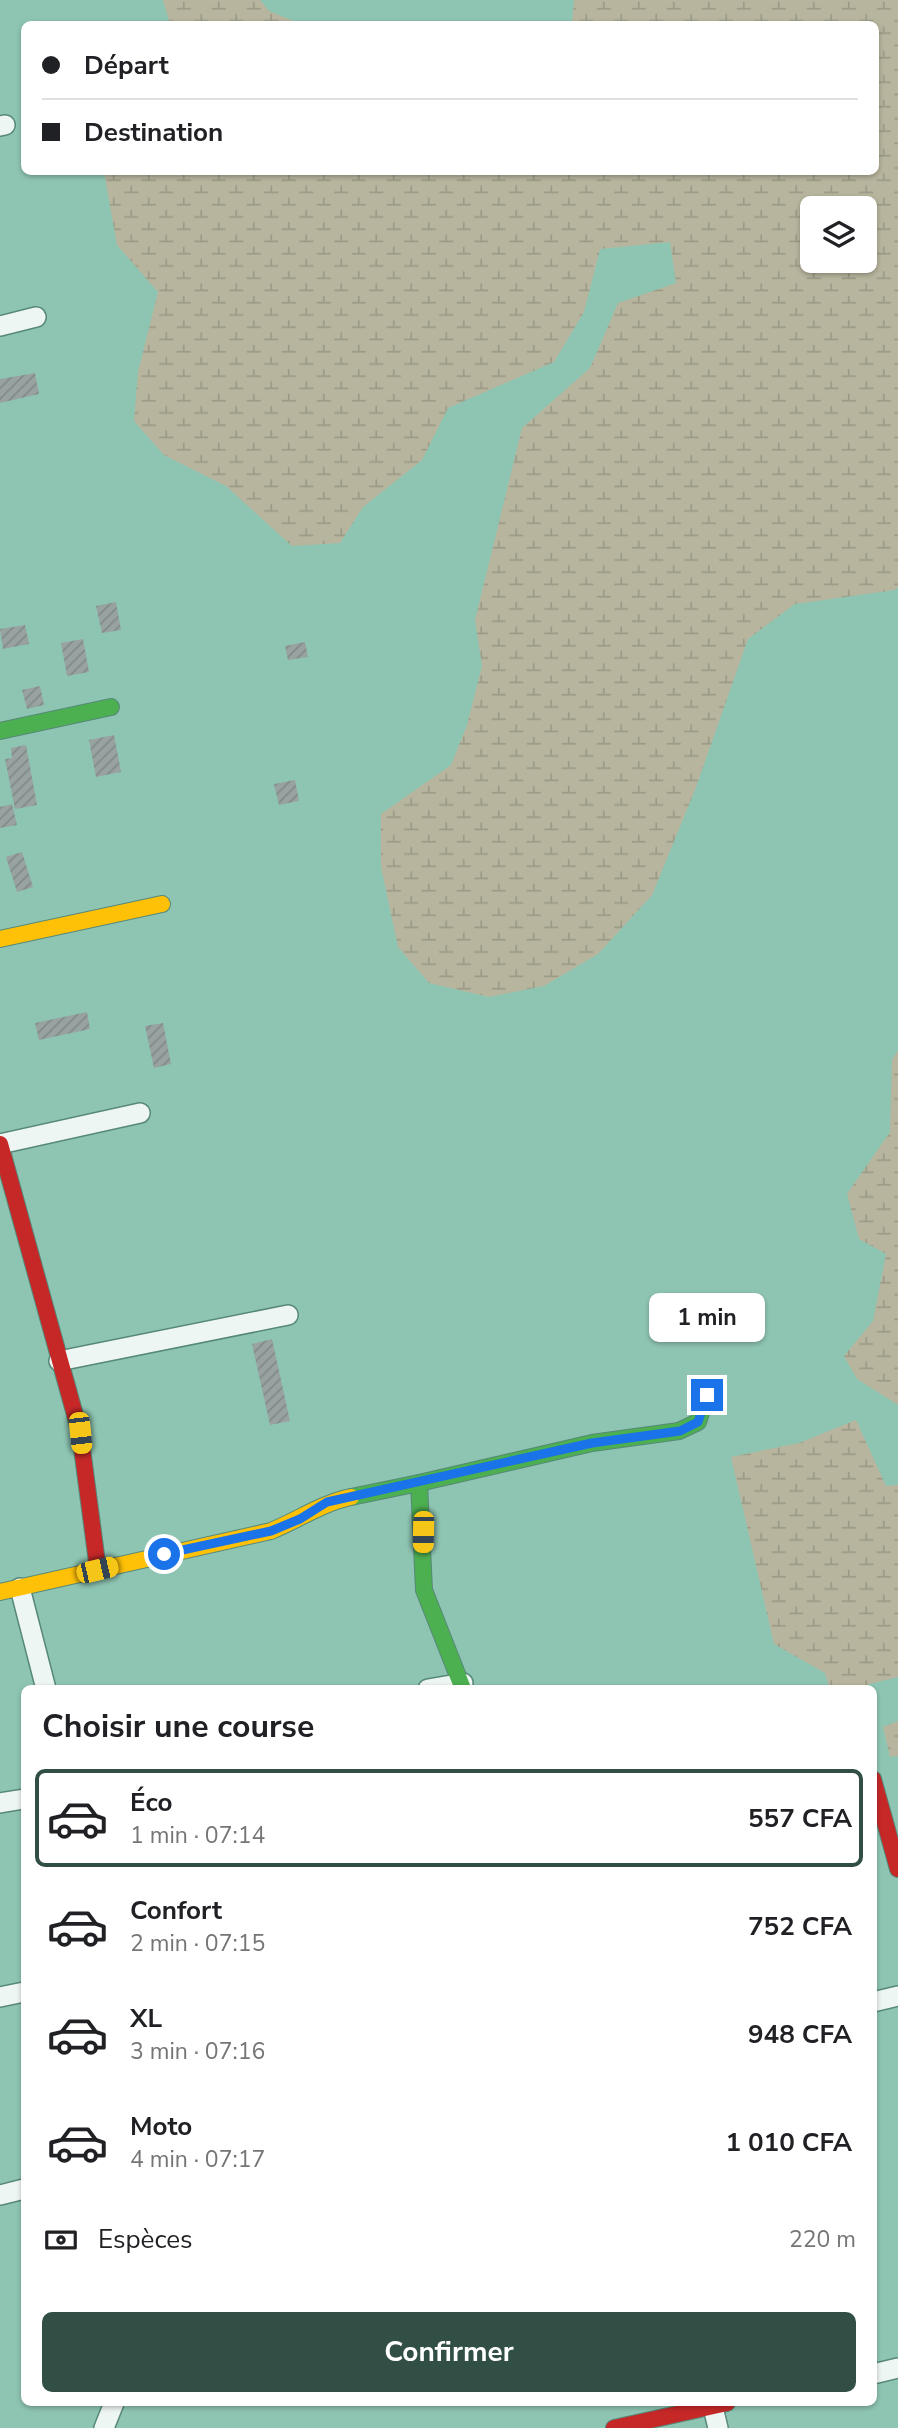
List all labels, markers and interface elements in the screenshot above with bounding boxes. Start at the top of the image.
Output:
text: Départ [84,48,169,83]
text: Destination [84,115,223,150]
map controls [800,196,877,273]
button: layers [800,196,877,273]
callout: 1 min [649,1294,765,1342]
text: 1 min [677,1302,737,1333]
route end [691,1379,723,1411]
car [68,1411,93,1455]
car [413,1511,434,1553]
route start [148,1538,180,1570]
car [75,1555,120,1585]
text: Choisir une course [42,1705,314,1748]
text: Éco [130,1785,172,1820]
icon: car [46,1787,109,1850]
text: 557 CFA [748,1801,852,1836]
text: 1 min · 07:14 [130,1820,265,1851]
text: Confort [130,1893,222,1928]
icon: car [46,1895,109,1958]
text: 752 CFA [748,1909,852,1944]
text: 2 min · 07:15 [130,1928,265,1959]
text: XL [130,2001,162,2036]
icon: car [46,2003,109,2066]
text: 948 CFA [748,2017,852,2052]
text: 3 min · 07:16 [130,2036,265,2067]
text: Moto [130,2109,192,2144]
icon: car [46,2111,109,2174]
text: 1 010 CFA [725,2125,852,2160]
text: 4 min · 07:17 [130,2144,265,2175]
icon: cash [42,2221,80,2259]
text: Espèces [98,2222,193,2257]
text: 220 m [789,2224,856,2255]
button: Confirmer [42,2312,856,2392]

